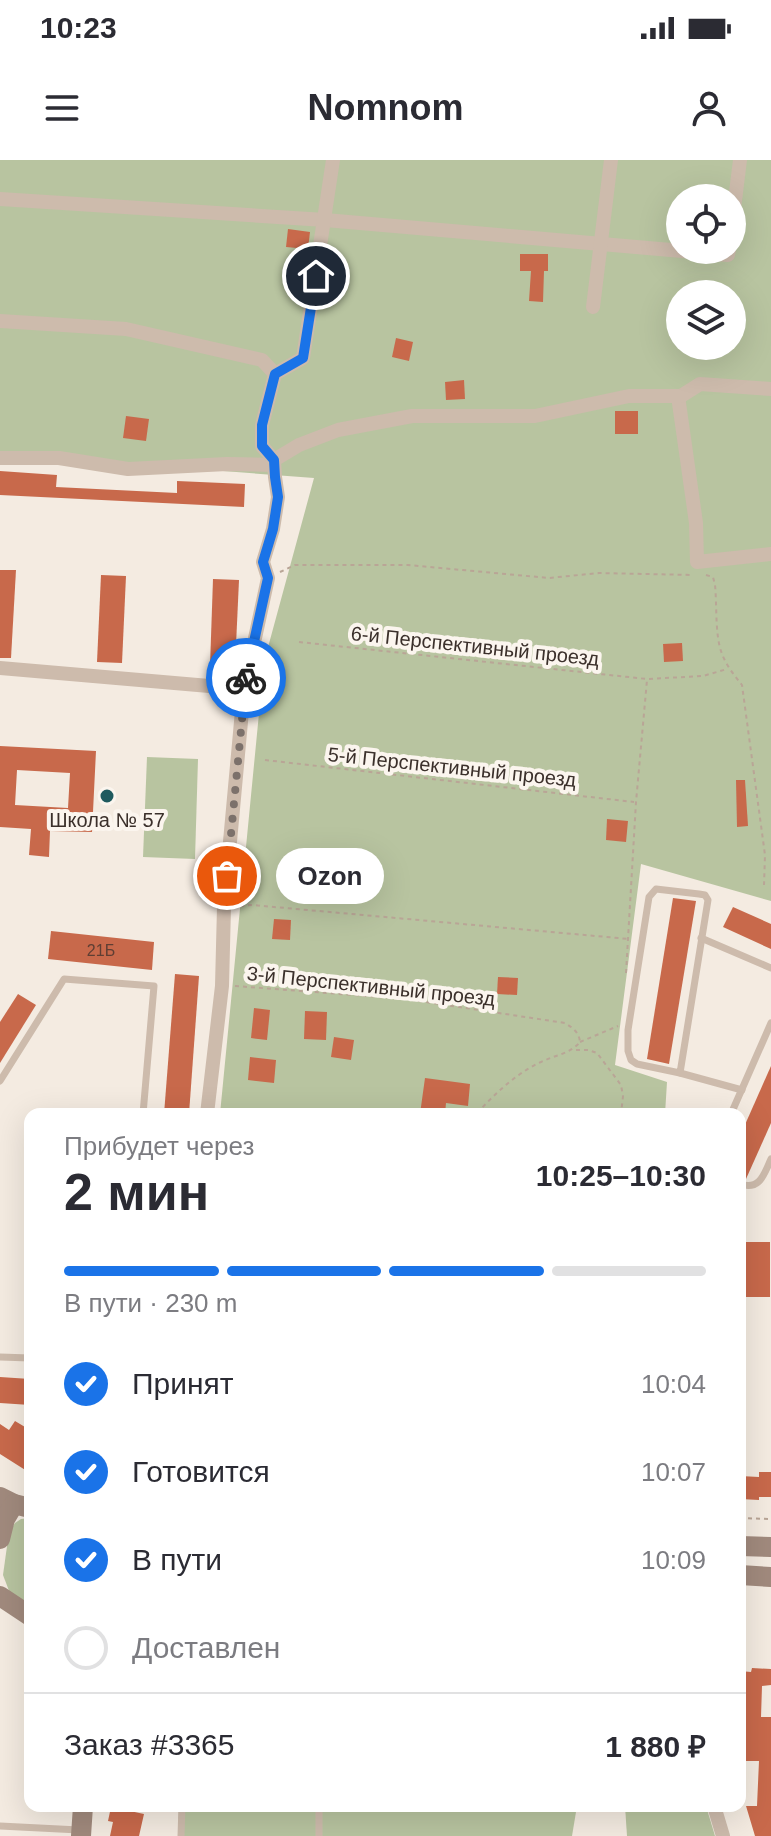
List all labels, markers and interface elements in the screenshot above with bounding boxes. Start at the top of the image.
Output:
text: 10:23 [40,11,117,44]
icon: menu [40,86,84,130]
icon: person [687,86,731,130]
text: Nomnom [308,87,464,128]
map controls [666,184,746,360]
button: locate [666,184,746,264]
pin [282,242,350,310]
icon: home [294,254,338,298]
button: layers [666,280,746,360]
street label: 6-й Перспективный проезд [350,622,600,670]
courier [206,638,286,718]
icon: bike [224,656,268,700]
street label: 5-й Перспективный проезд [327,743,577,791]
marker: Школа № 57 [98,787,116,805]
place label: Школа № 57 [49,809,165,831]
pin [193,842,261,910]
callout: Ozon [275,848,383,904]
icon: bag [205,854,249,898]
text: Ozon [298,861,363,891]
house number: 21Б [87,942,115,959]
street label: 3-й Перспективный проезд [246,962,496,1010]
text: Прибудет через [64,1131,254,1161]
text: 10:25–10:30 [536,1159,706,1192]
text: 2 мин [64,1163,209,1221]
text: В пути · 230 m [64,1288,237,1318]
icon: check [64,1362,108,1406]
text: Принят [132,1367,234,1400]
text: 10:04 [641,1369,706,1399]
icon: check [64,1450,108,1494]
text: Готовится [132,1455,270,1488]
text: 10:07 [641,1457,706,1487]
icon: check [64,1538,108,1582]
text: В пути [132,1543,222,1576]
text: 10:09 [641,1545,706,1575]
text: Доставлен [132,1631,280,1664]
text: Заказ #3365 [64,1728,234,1761]
text: 1 880 ₽ [605,1730,706,1763]

